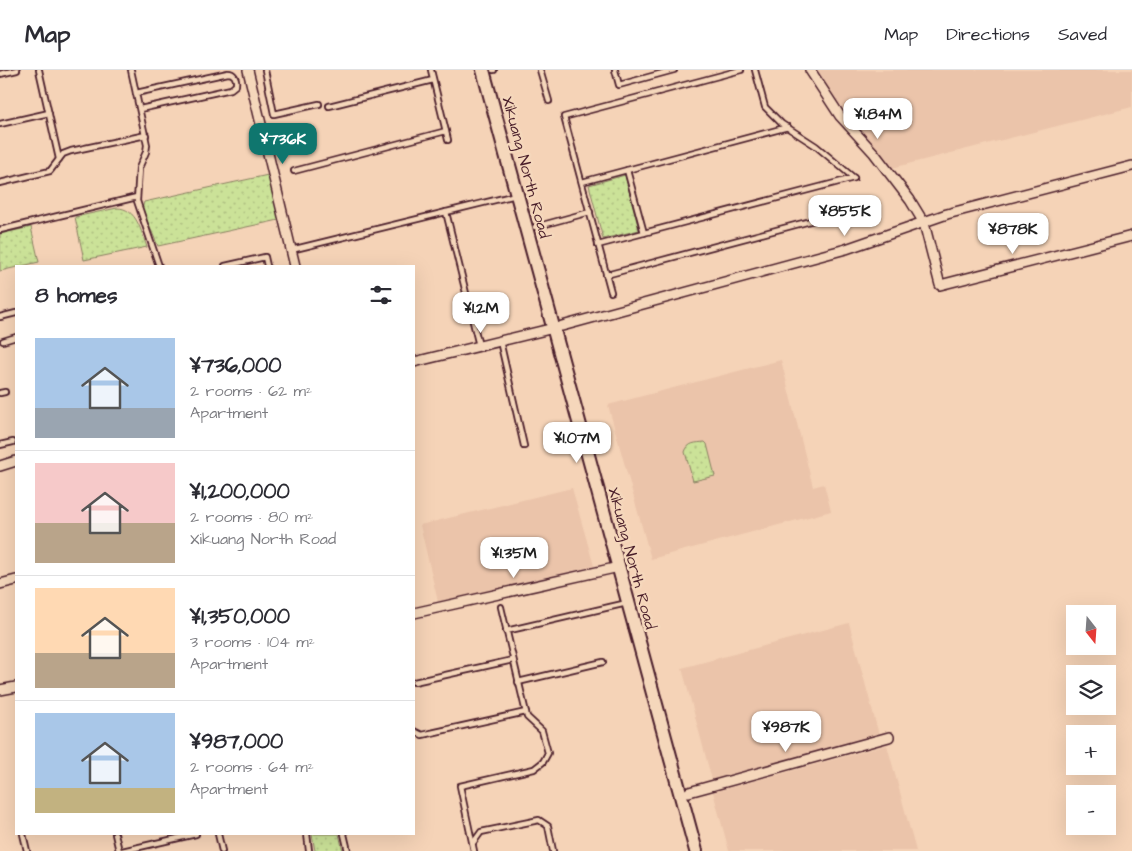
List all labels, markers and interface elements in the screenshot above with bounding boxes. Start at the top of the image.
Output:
text: Map [25,18,70,52]
text: Map [884,22,918,47]
text: Directions [946,22,1030,47]
text: Saved [1058,22,1107,47]
street label: Xikuang North Road [496,94,556,241]
pin: ¥1.84M [837,98,919,140]
text: ¥1.84M [854,103,902,125]
pin: ¥736K [248,122,318,165]
text: ¥736K [260,128,306,150]
pin: ¥855K [810,194,880,237]
text: ¥855K [819,200,871,222]
pin: ¥878K [978,212,1048,255]
text: ¥878K [989,218,1037,240]
text: 8 homes [35,281,117,310]
icon: filters [367,281,395,309]
pin: ¥1.2M [446,292,516,334]
text: ¥1.2M [463,297,499,319]
text: ¥736,000 [190,351,281,380]
icon: home [75,358,135,418]
text: 2 rooms · 62 m² [190,380,312,402]
text: Apartment [190,402,268,424]
pin: ¥1.07M [536,422,618,464]
text: ¥1.07M [554,427,600,449]
text: ¥1,200,000 [190,477,290,506]
icon: home [75,483,135,543]
street label: Xikuang North Road [602,485,662,632]
text: 2 rooms · 80 m² [190,506,313,528]
text: Xikuang North Road [190,528,336,550]
pin: ¥1.35M [473,536,555,579]
text: ¥1.35M [491,542,537,564]
text: ¥1,350,000 [190,602,290,631]
north arrow [1066,605,1116,655]
map controls [1066,605,1116,835]
icon: home [75,608,135,668]
text: 3 rooms · 104 m² [190,631,315,653]
text: Apartment [190,653,268,675]
button: layers [1066,665,1116,715]
pin: ¥987K [751,710,821,753]
text: ¥987K [762,716,810,738]
button: + [1066,725,1116,775]
text: ¥987,000 [190,727,283,756]
icon: home [75,733,135,793]
text: 2 rooms · 64 m² [190,756,314,778]
text: Apartment [190,778,268,800]
button: − [1066,785,1116,835]

